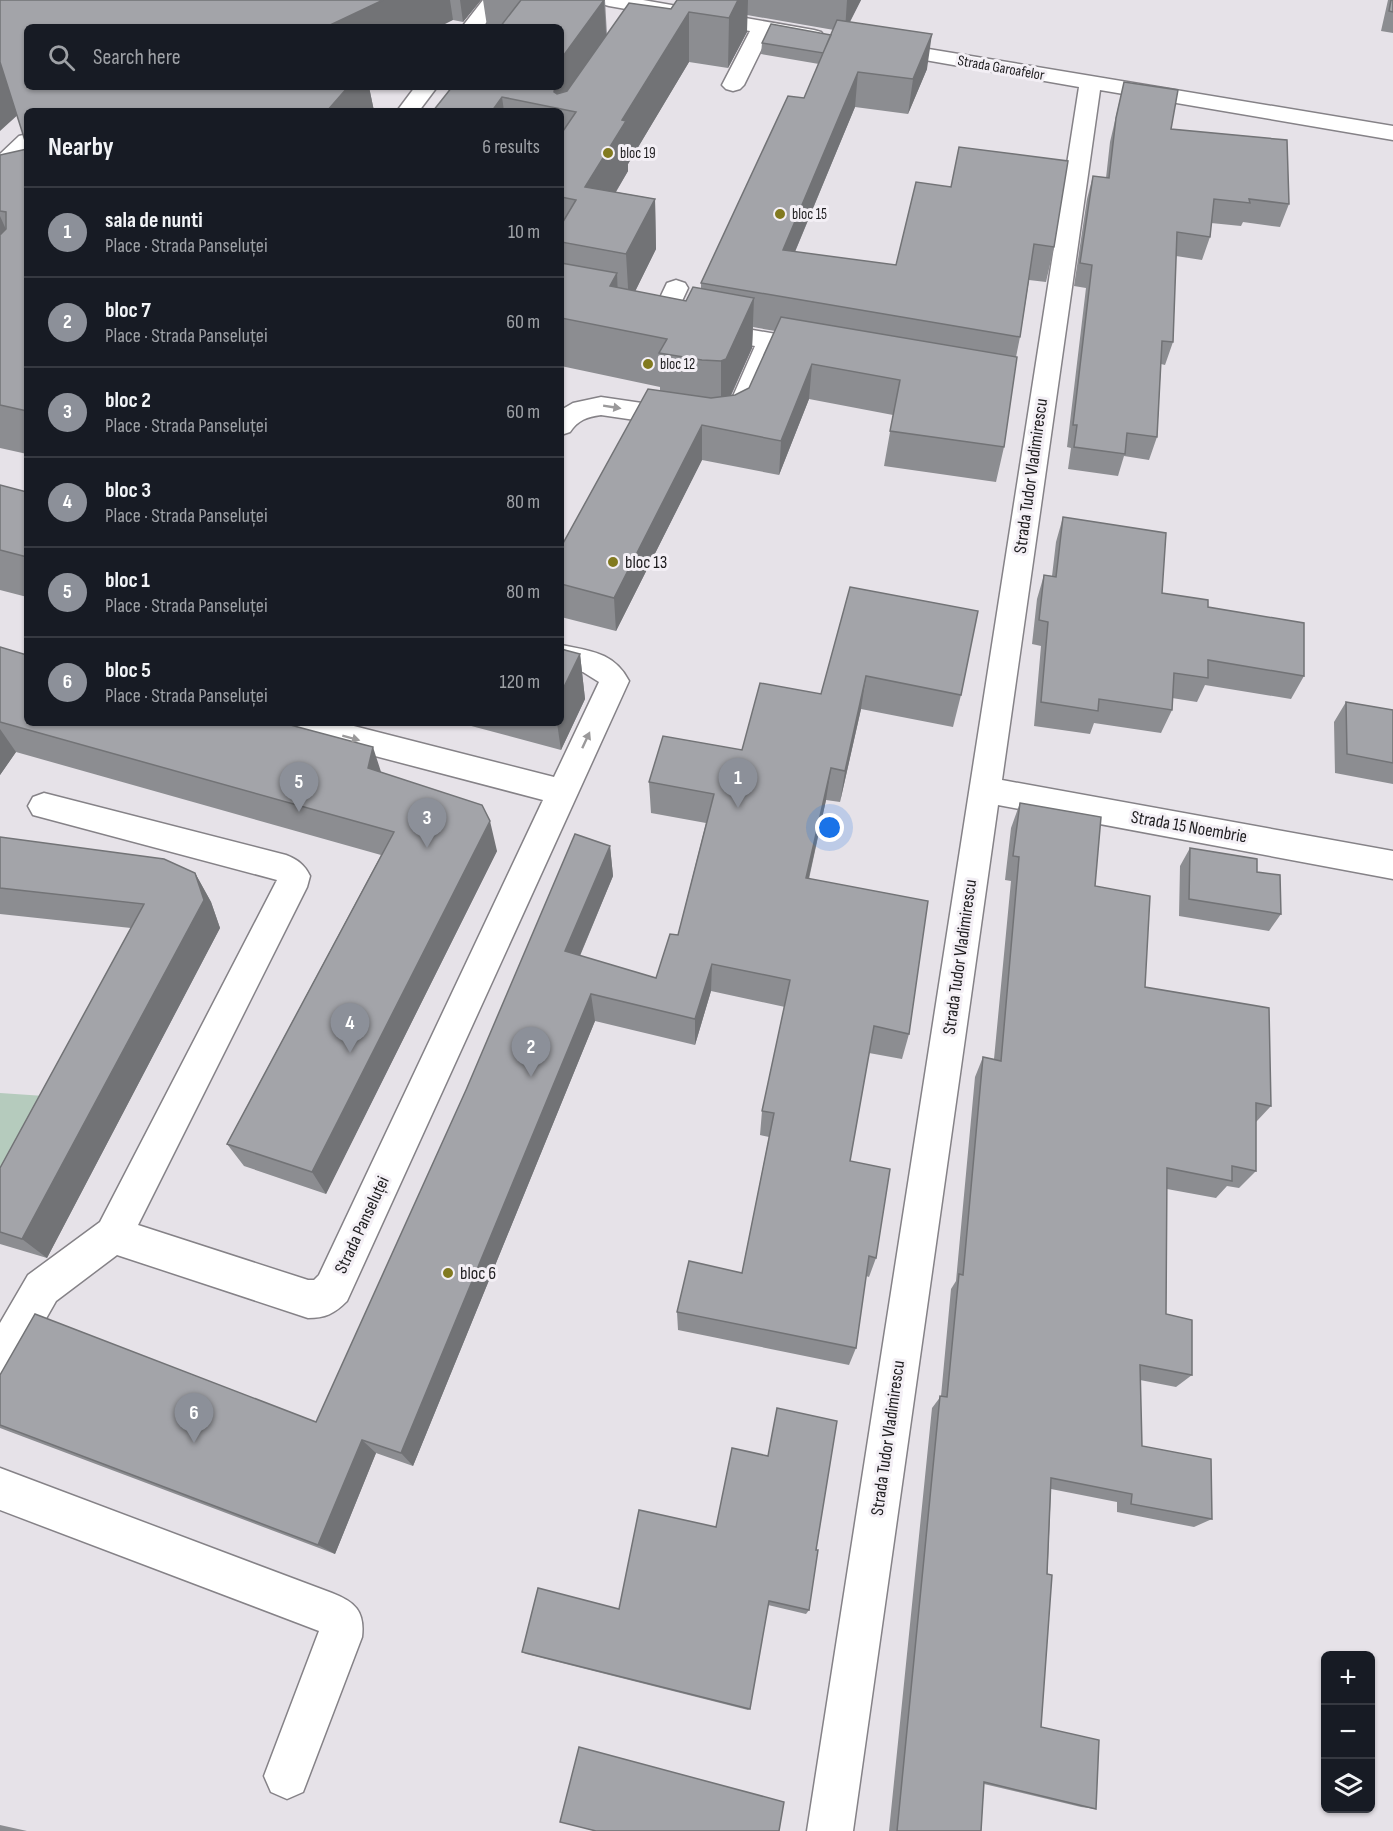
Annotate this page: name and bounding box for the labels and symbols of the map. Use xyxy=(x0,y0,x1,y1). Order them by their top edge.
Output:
street label: Strada Garoafelor xyxy=(956,51,1047,85)
place label: bloc 19 xyxy=(620,144,656,163)
marker: bloc 19 xyxy=(601,146,615,160)
place label: bloc 15 xyxy=(792,205,827,224)
marker: bloc 15 xyxy=(773,207,787,221)
place label: bloc 12 xyxy=(660,355,695,374)
marker: bloc 12 xyxy=(641,357,655,371)
street label: Strada Tudor Vladimirescu xyxy=(1010,397,1052,555)
one-way arrow xyxy=(603,403,622,412)
place label: bloc 13 xyxy=(625,552,667,573)
marker: bloc 13 xyxy=(606,555,620,569)
one-way arrow xyxy=(582,731,591,748)
one-way arrow xyxy=(342,733,361,743)
pin: 1 xyxy=(718,758,758,808)
pin: 5 xyxy=(280,762,318,812)
pin: 3 xyxy=(408,798,446,848)
street label: Strada 15 Noembrie xyxy=(1129,806,1249,848)
your location xyxy=(815,813,844,842)
street label: Strada Tudor Vladimirescu xyxy=(939,878,981,1036)
pin: 4 xyxy=(330,1004,370,1053)
pin: 2 xyxy=(512,1028,550,1077)
street label: Strada Panseluței xyxy=(330,1173,394,1277)
place label: bloc 6 xyxy=(460,1263,496,1284)
marker: bloc 6 xyxy=(441,1266,455,1280)
street label: Strada Tudor Vladimirescu xyxy=(867,1359,909,1517)
pin: 6 xyxy=(174,1394,214,1443)

